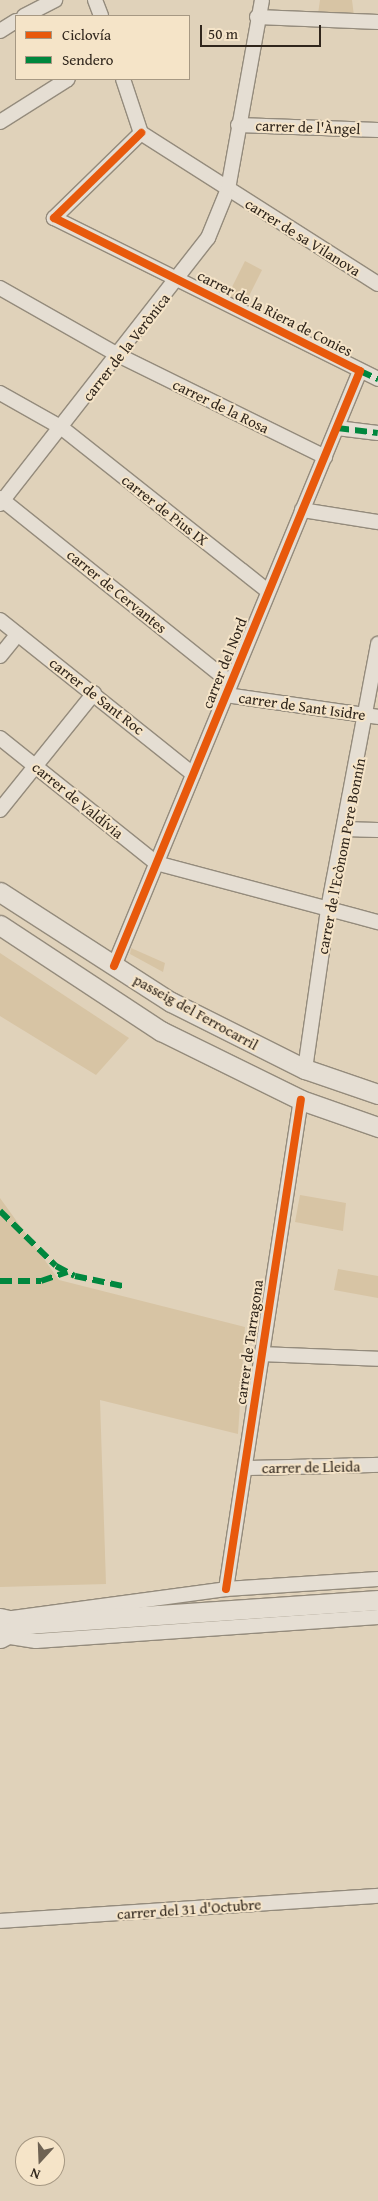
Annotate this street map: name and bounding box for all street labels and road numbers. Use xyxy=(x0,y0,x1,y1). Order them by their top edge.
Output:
street label: carrer de l'Àngel xyxy=(255,116,361,138)
street label: carrer de sa Vilanova xyxy=(242,194,364,280)
street label: carrer de la Riera de Conies xyxy=(195,266,355,360)
street label: carrer de la Verònica xyxy=(78,290,174,404)
street label: carrer de la Rosa xyxy=(170,375,272,437)
street label: carrer de Pius IX xyxy=(118,471,212,549)
street label: carrer de Cervantes xyxy=(64,545,170,637)
street label: carrer del Nord xyxy=(198,615,250,711)
street label: carrer de Sant Roc xyxy=(46,653,148,739)
street label: carrer de Sant Isidre xyxy=(237,688,367,724)
street label: carrer de l'Ecònom Pere Bonnín xyxy=(313,756,369,956)
street label: carrer de Valdívia xyxy=(29,758,127,842)
street label: passeig del Ferrocarril xyxy=(131,970,261,1054)
street label: carrer de Tarragona xyxy=(231,1279,267,1405)
street label: carrer de Lleida xyxy=(262,1457,360,1477)
street label: carrer del 31 d'Octubre xyxy=(116,1895,262,1923)

